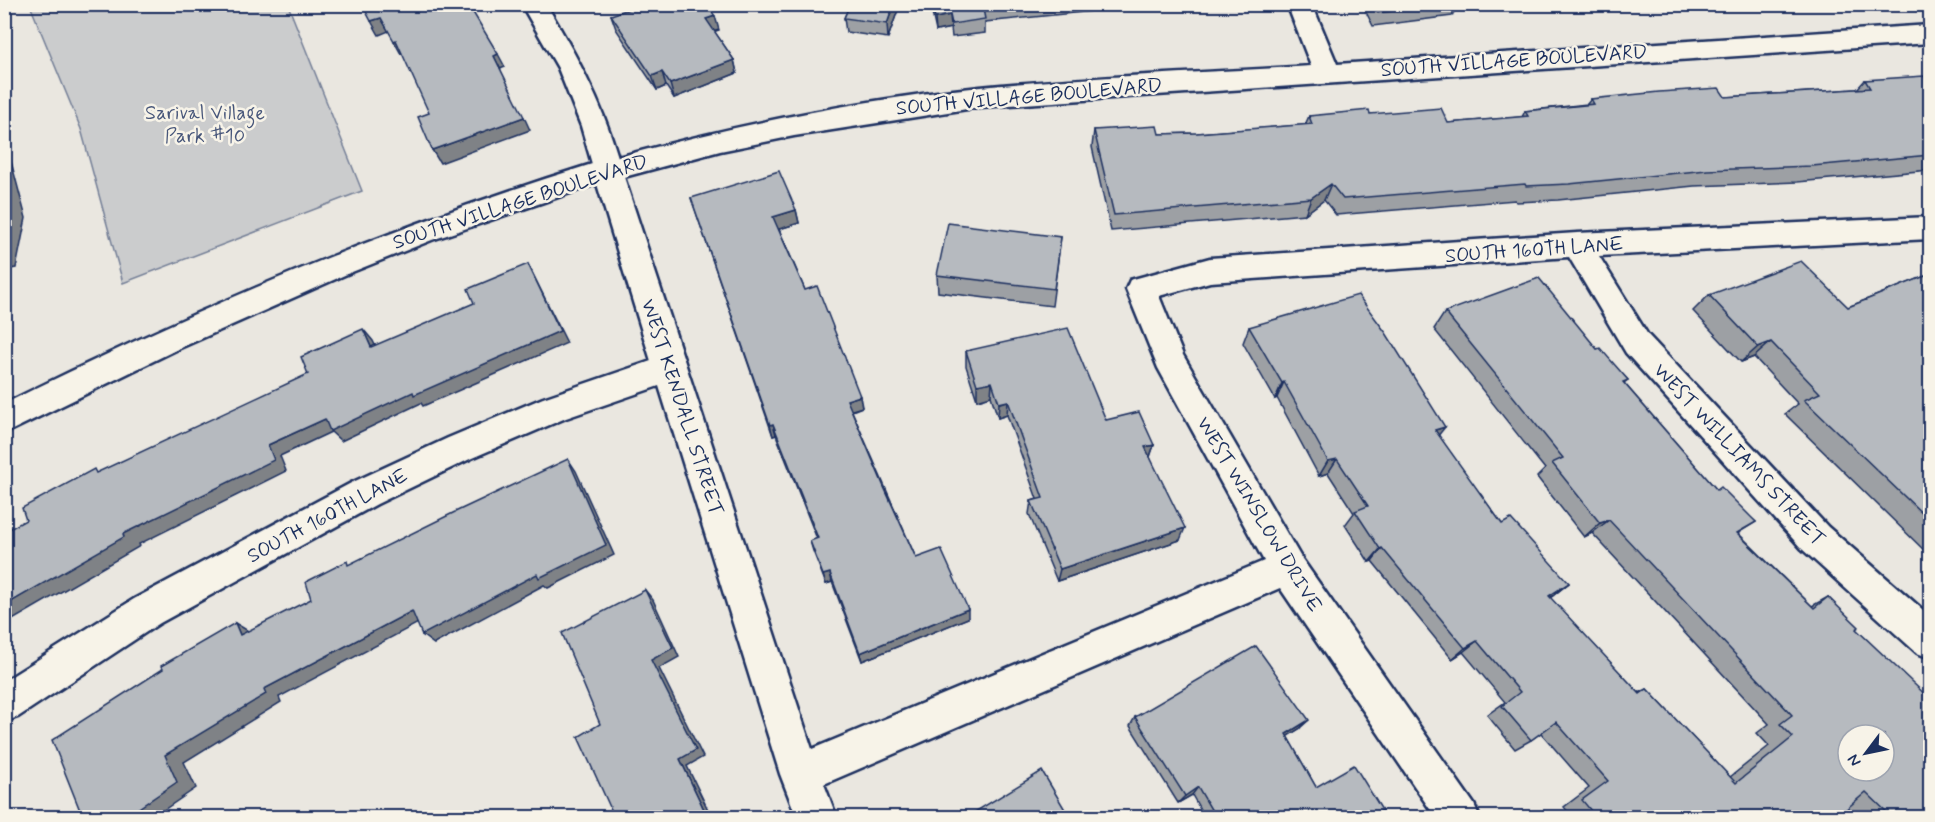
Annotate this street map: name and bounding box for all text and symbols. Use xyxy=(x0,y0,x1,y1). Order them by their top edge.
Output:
street label: SOUTH VILLAGE BOULEVARD xyxy=(1380,39,1648,84)
street label: SOUTH VILLAGE BOULEVARD xyxy=(895,72,1163,123)
park label: Sarival Village Park #10 xyxy=(145,100,265,150)
street label: SOUTH VILLAGE BOULEVARD xyxy=(389,148,652,257)
street label: SOUTH 160TH LANE xyxy=(1444,231,1624,270)
street label: WEST KENDALL STREET xyxy=(634,296,729,519)
street label: WEST WILLIAMS STREET xyxy=(1647,358,1831,552)
street label: WEST WINSLOW DRIVE xyxy=(1190,412,1328,618)
street label: SOUTH 160TH LANE xyxy=(243,462,413,570)
north arrow xyxy=(1836,723,1896,783)
text: N xyxy=(1843,750,1866,770)

